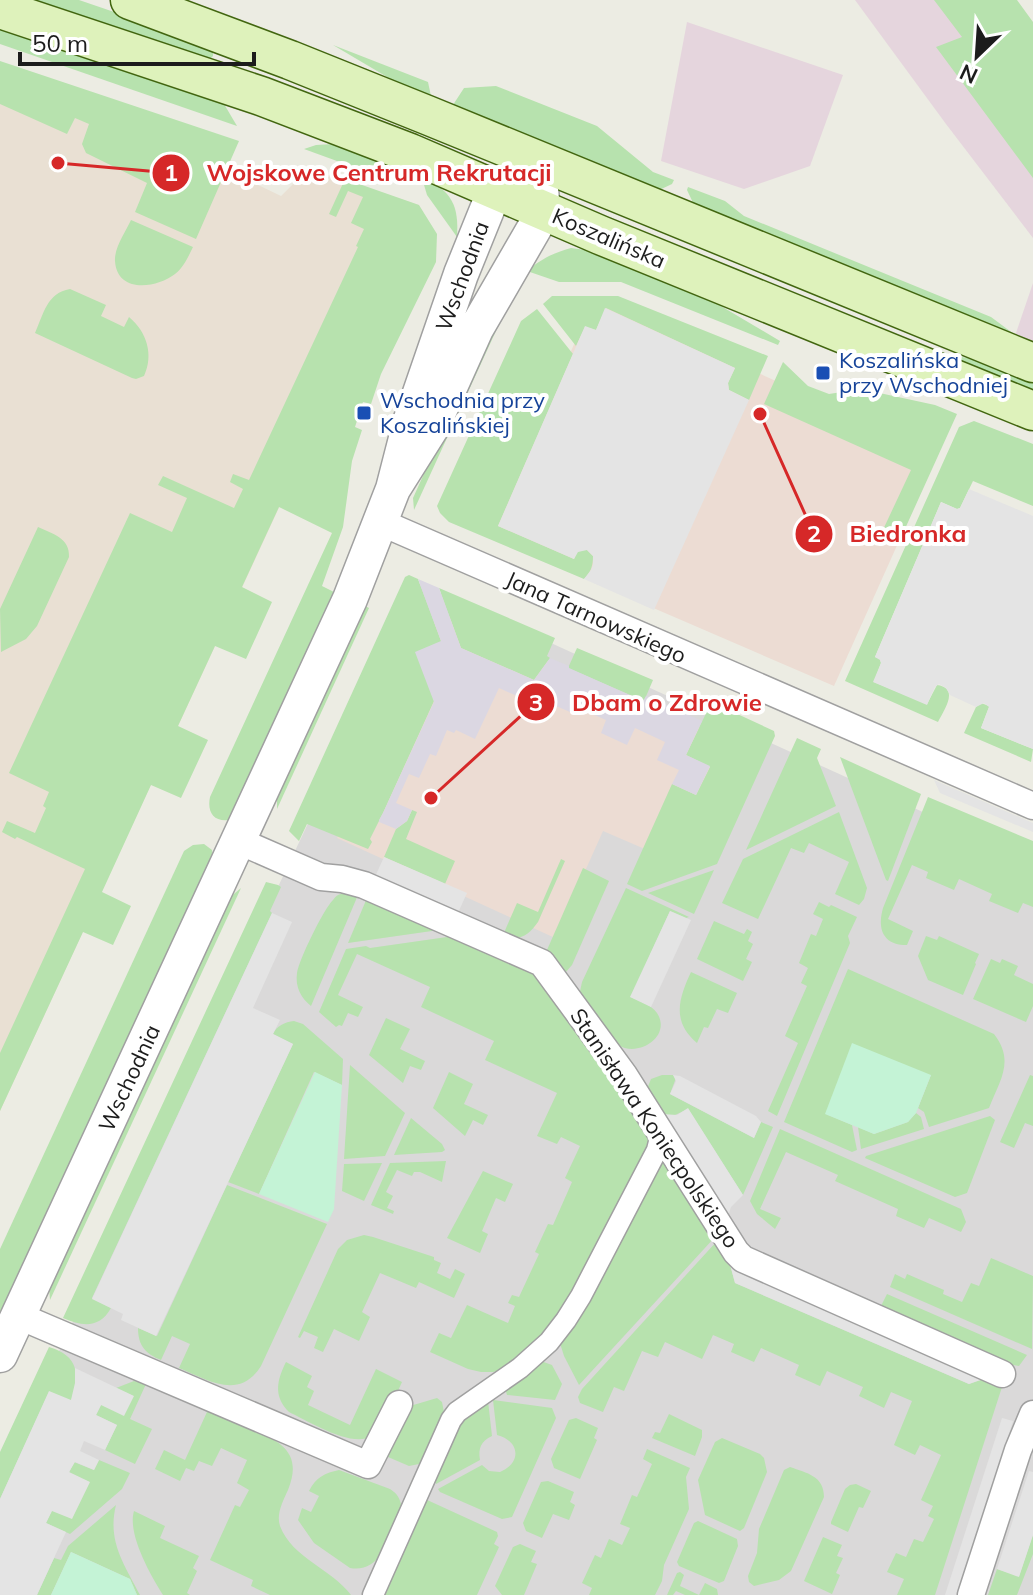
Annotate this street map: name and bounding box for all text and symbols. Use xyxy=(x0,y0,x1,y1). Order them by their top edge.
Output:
scale bar xyxy=(20,16,254,66)
north arrow xyxy=(937,16,1017,96)
text: 50 m xyxy=(32,28,88,58)
text: N xyxy=(955,58,982,90)
callout: Wojskowe Centrum Rekrutacji xyxy=(151,149,568,197)
text: 1 xyxy=(164,157,178,187)
text: Wojskowe Centrum Rekrutacji xyxy=(206,157,552,187)
street label: Koszalińska xyxy=(548,202,670,274)
street label: Wschodnia xyxy=(429,217,495,335)
place label: Koszalińska przy Wschodniej xyxy=(839,346,1008,399)
marker: Koszalińska przy Wschodniej xyxy=(814,364,832,382)
place label: Wschodnia przy Koszalińskiej xyxy=(380,386,545,439)
marker: Wschodnia przy Koszalińskiej xyxy=(355,404,373,422)
callout: Biedronka xyxy=(794,510,983,558)
text: 2 xyxy=(807,518,821,548)
text: Biedronka xyxy=(850,518,966,548)
street label: Jana Tarnowskiego xyxy=(501,565,691,669)
callout: Dbam o Zdrowie xyxy=(516,678,778,726)
text: 3 xyxy=(529,687,543,717)
text: Dbam o Zdrowie xyxy=(572,687,762,717)
street label: Stanisława Koniecpolskiego xyxy=(564,1003,746,1253)
street label: Wschodnia xyxy=(92,1020,166,1136)

